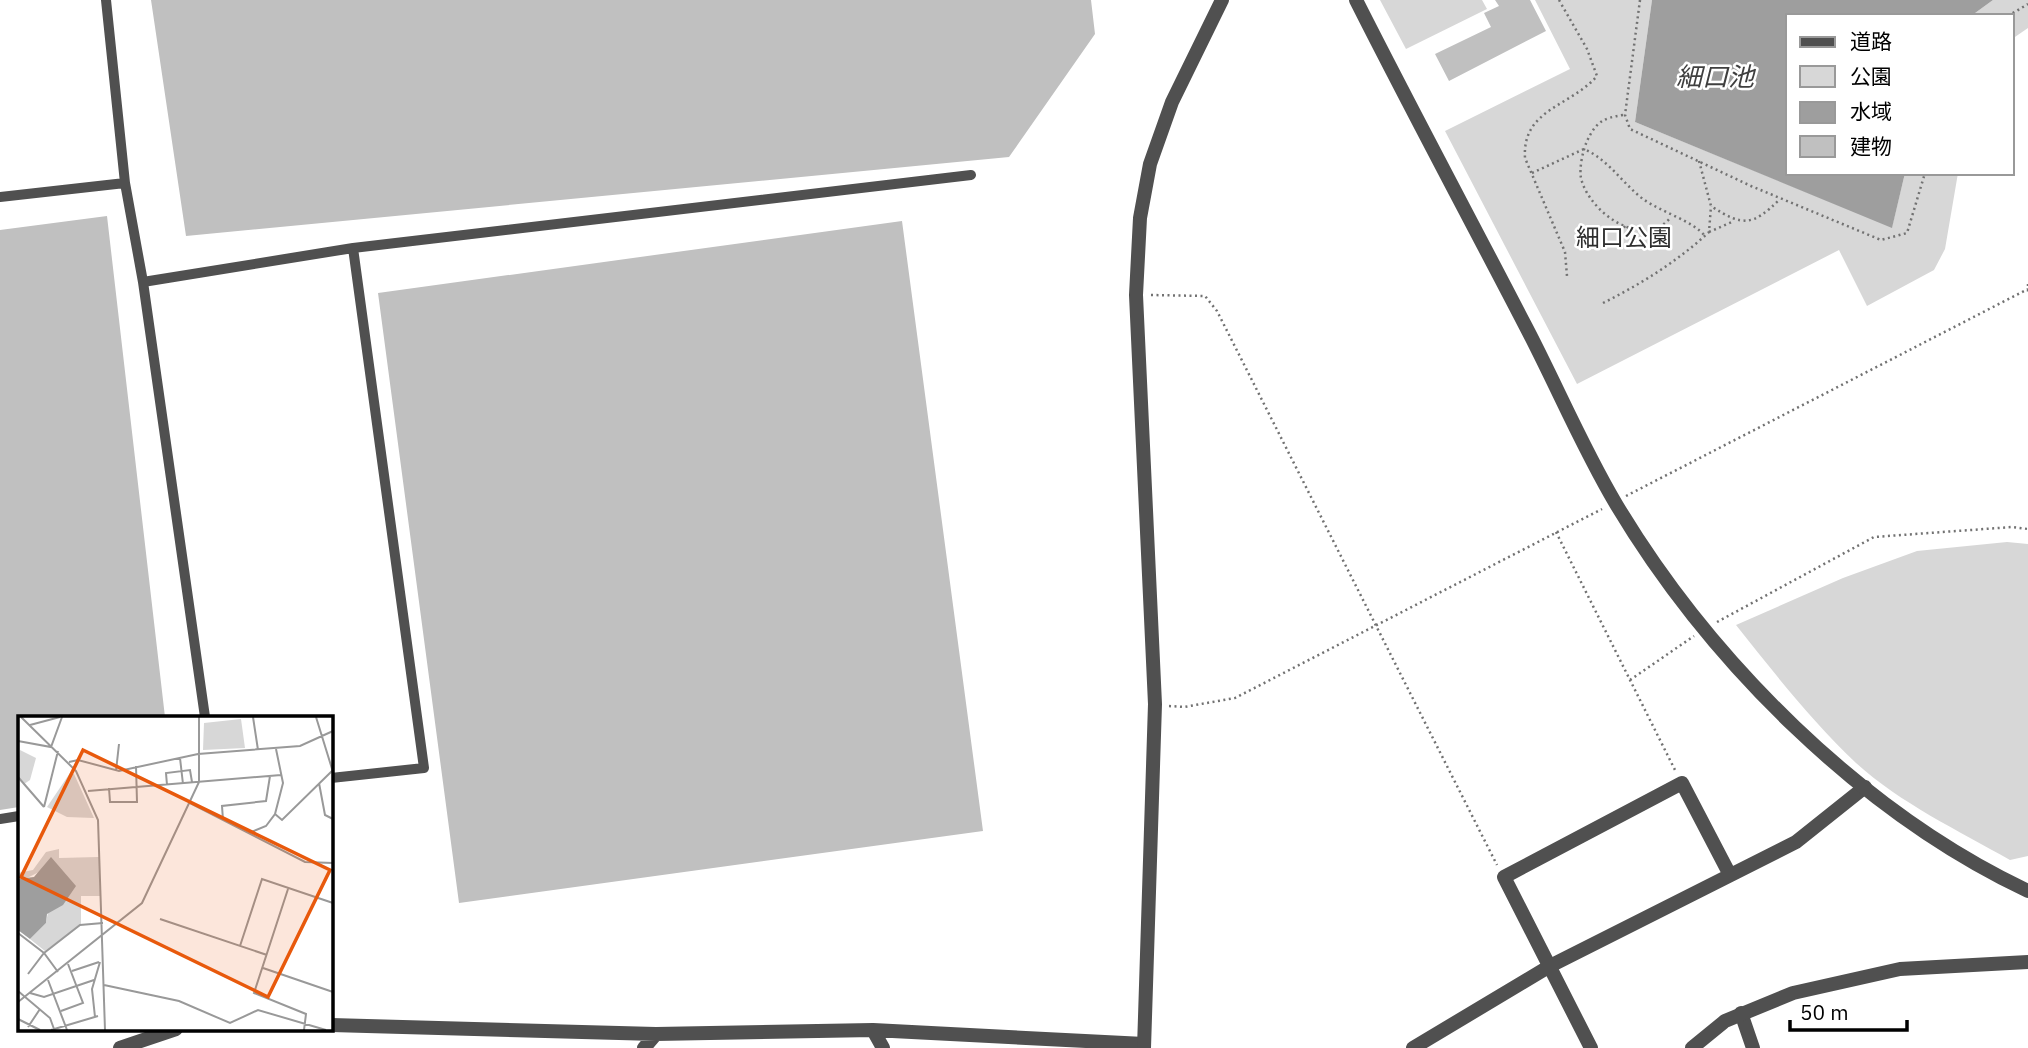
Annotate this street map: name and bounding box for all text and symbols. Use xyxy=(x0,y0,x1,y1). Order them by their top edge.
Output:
legend xyxy=(1786,14,2014,175)
text: 道路 xyxy=(1850,27,1892,55)
water label: 細口池 xyxy=(1676,59,1757,93)
text: 公園 xyxy=(1850,62,1892,90)
text: 水域 xyxy=(1850,97,1892,125)
text: 建物 xyxy=(1850,132,1892,160)
park label: 細口公園 xyxy=(1576,221,1672,253)
inset map xyxy=(18,716,332,1030)
scale bar xyxy=(1790,988,1907,1032)
text: 50 m xyxy=(1800,998,1849,1026)

